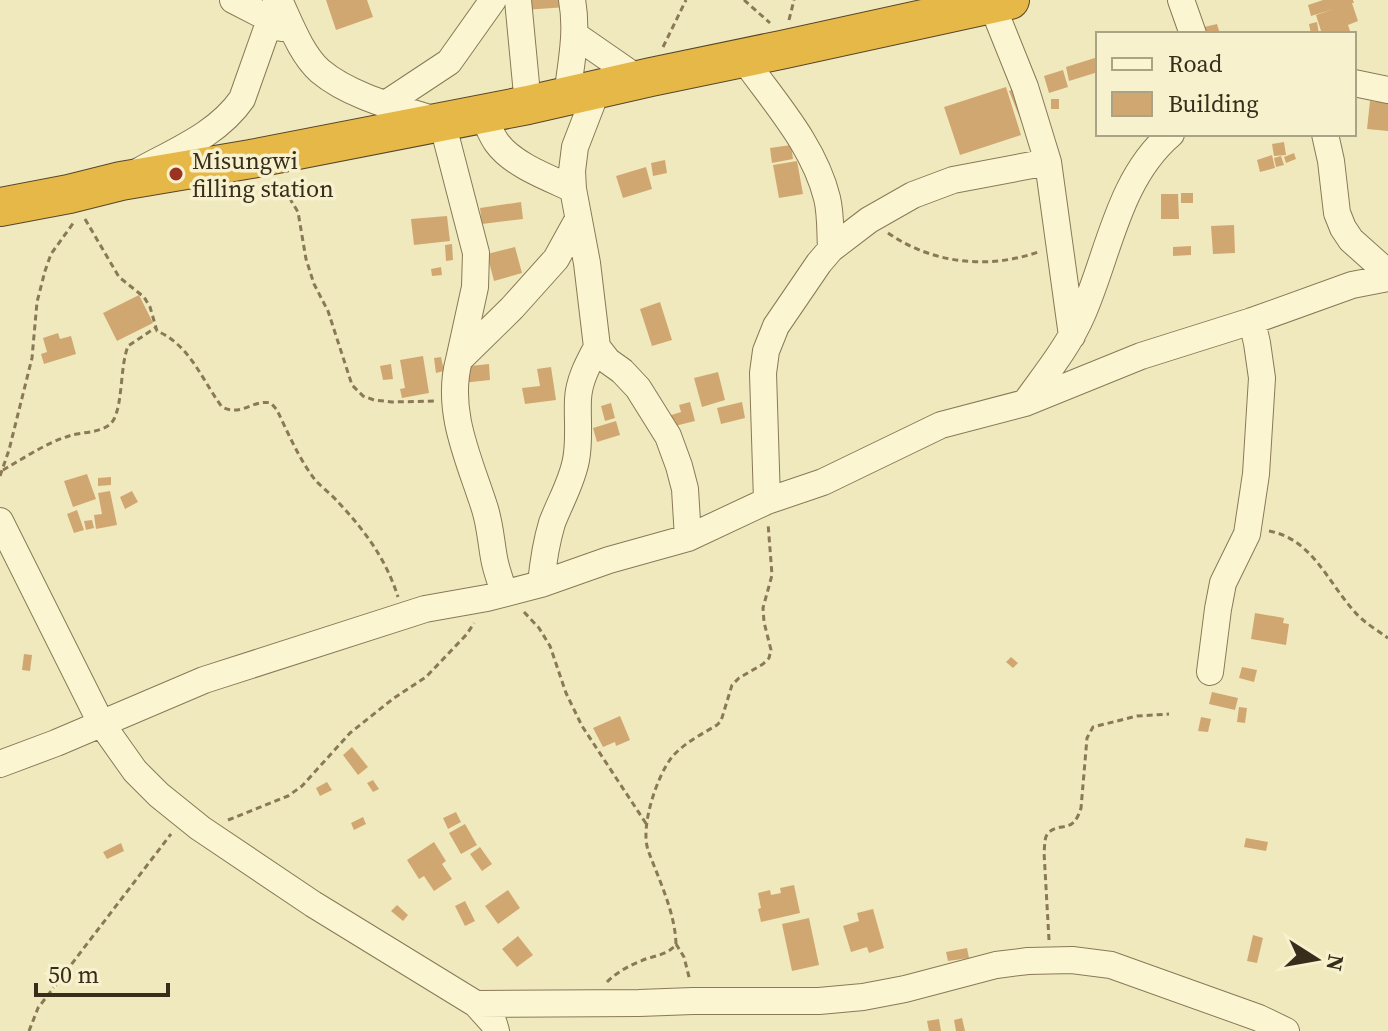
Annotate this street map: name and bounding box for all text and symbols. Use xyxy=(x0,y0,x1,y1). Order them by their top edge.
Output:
legend xyxy=(1096,32,1356,136)
text: Road xyxy=(1168,47,1223,80)
text: Building xyxy=(1168,87,1259,120)
place label: Misungwi filling station xyxy=(192,144,334,205)
marker: Misungwi filling station xyxy=(167,165,185,183)
north arrow xyxy=(1276,919,1356,999)
scale bar xyxy=(36,947,168,997)
text: N xyxy=(1319,952,1352,974)
text: 50 m xyxy=(48,958,99,991)

